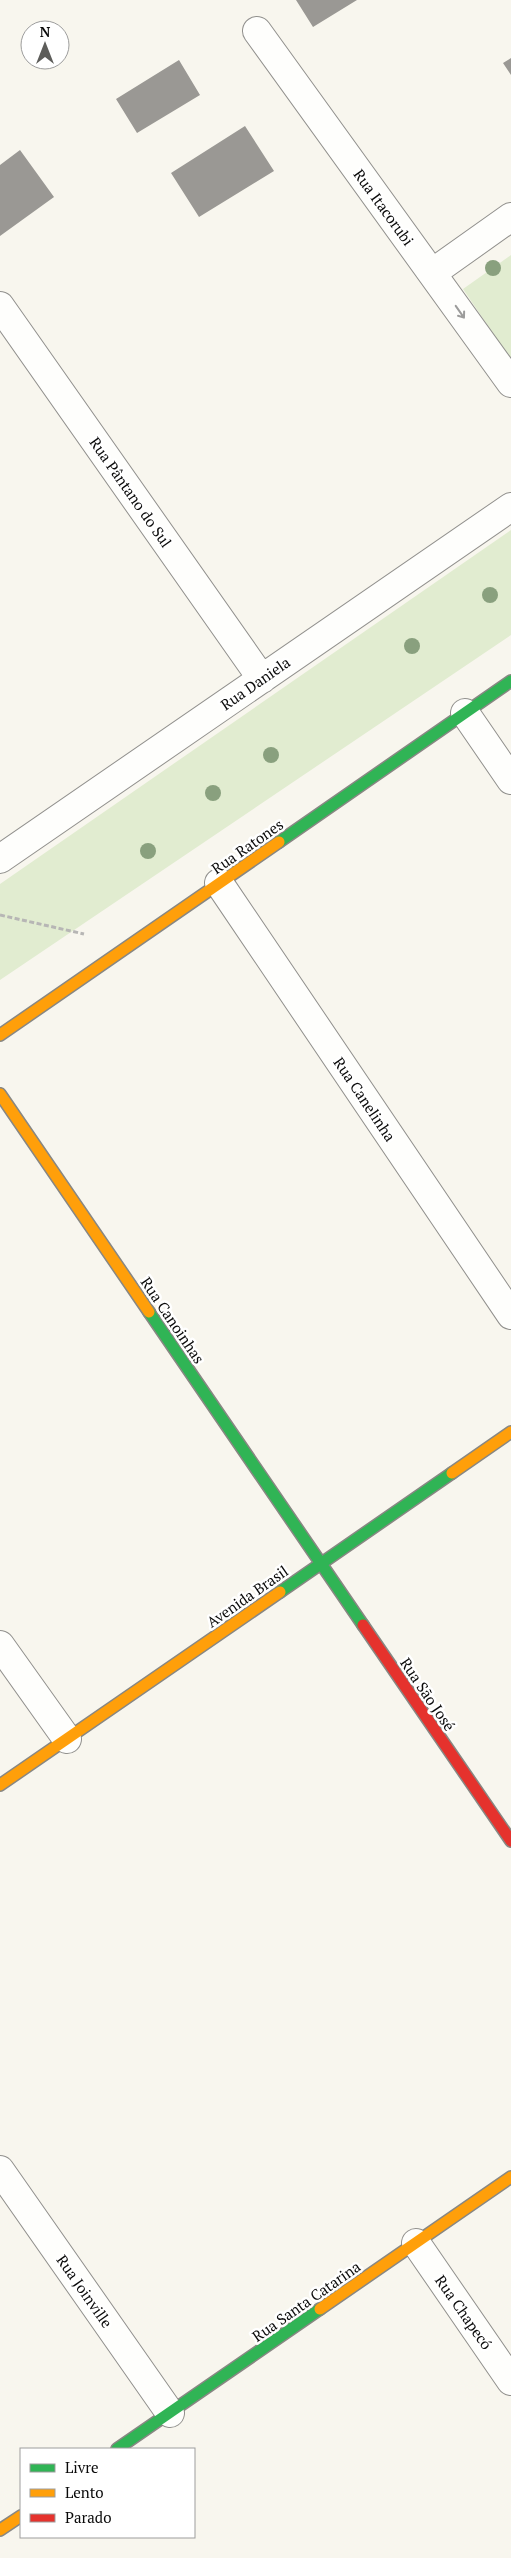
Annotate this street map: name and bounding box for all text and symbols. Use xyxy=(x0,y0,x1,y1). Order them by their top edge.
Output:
north arrow xyxy=(20,20,70,70)
text: N xyxy=(40,22,51,41)
street label: Rua Itacorubi xyxy=(349,165,419,249)
one-way arrow xyxy=(455,305,465,319)
street label: Rua Pântano do Sul xyxy=(85,433,177,551)
street label: Rua Daniela xyxy=(216,651,294,714)
street label: Rua Ratones xyxy=(207,814,287,878)
street label: Rua Canelinha xyxy=(329,1053,401,1145)
street label: Rua Canoinhas xyxy=(137,1273,209,1367)
street label: Avenida Brasil xyxy=(202,1561,292,1631)
street label: Rua São José xyxy=(396,1653,460,1735)
street label: Rua Joinville xyxy=(52,2250,118,2332)
street label: Rua Santa Catarina xyxy=(248,2256,364,2346)
street label: Rua Chapecó xyxy=(431,2271,497,2353)
legend xyxy=(20,2448,195,2538)
text: Livre xyxy=(65,2457,99,2477)
text: Lento xyxy=(65,2482,104,2502)
text: Parado xyxy=(65,2507,111,2527)

